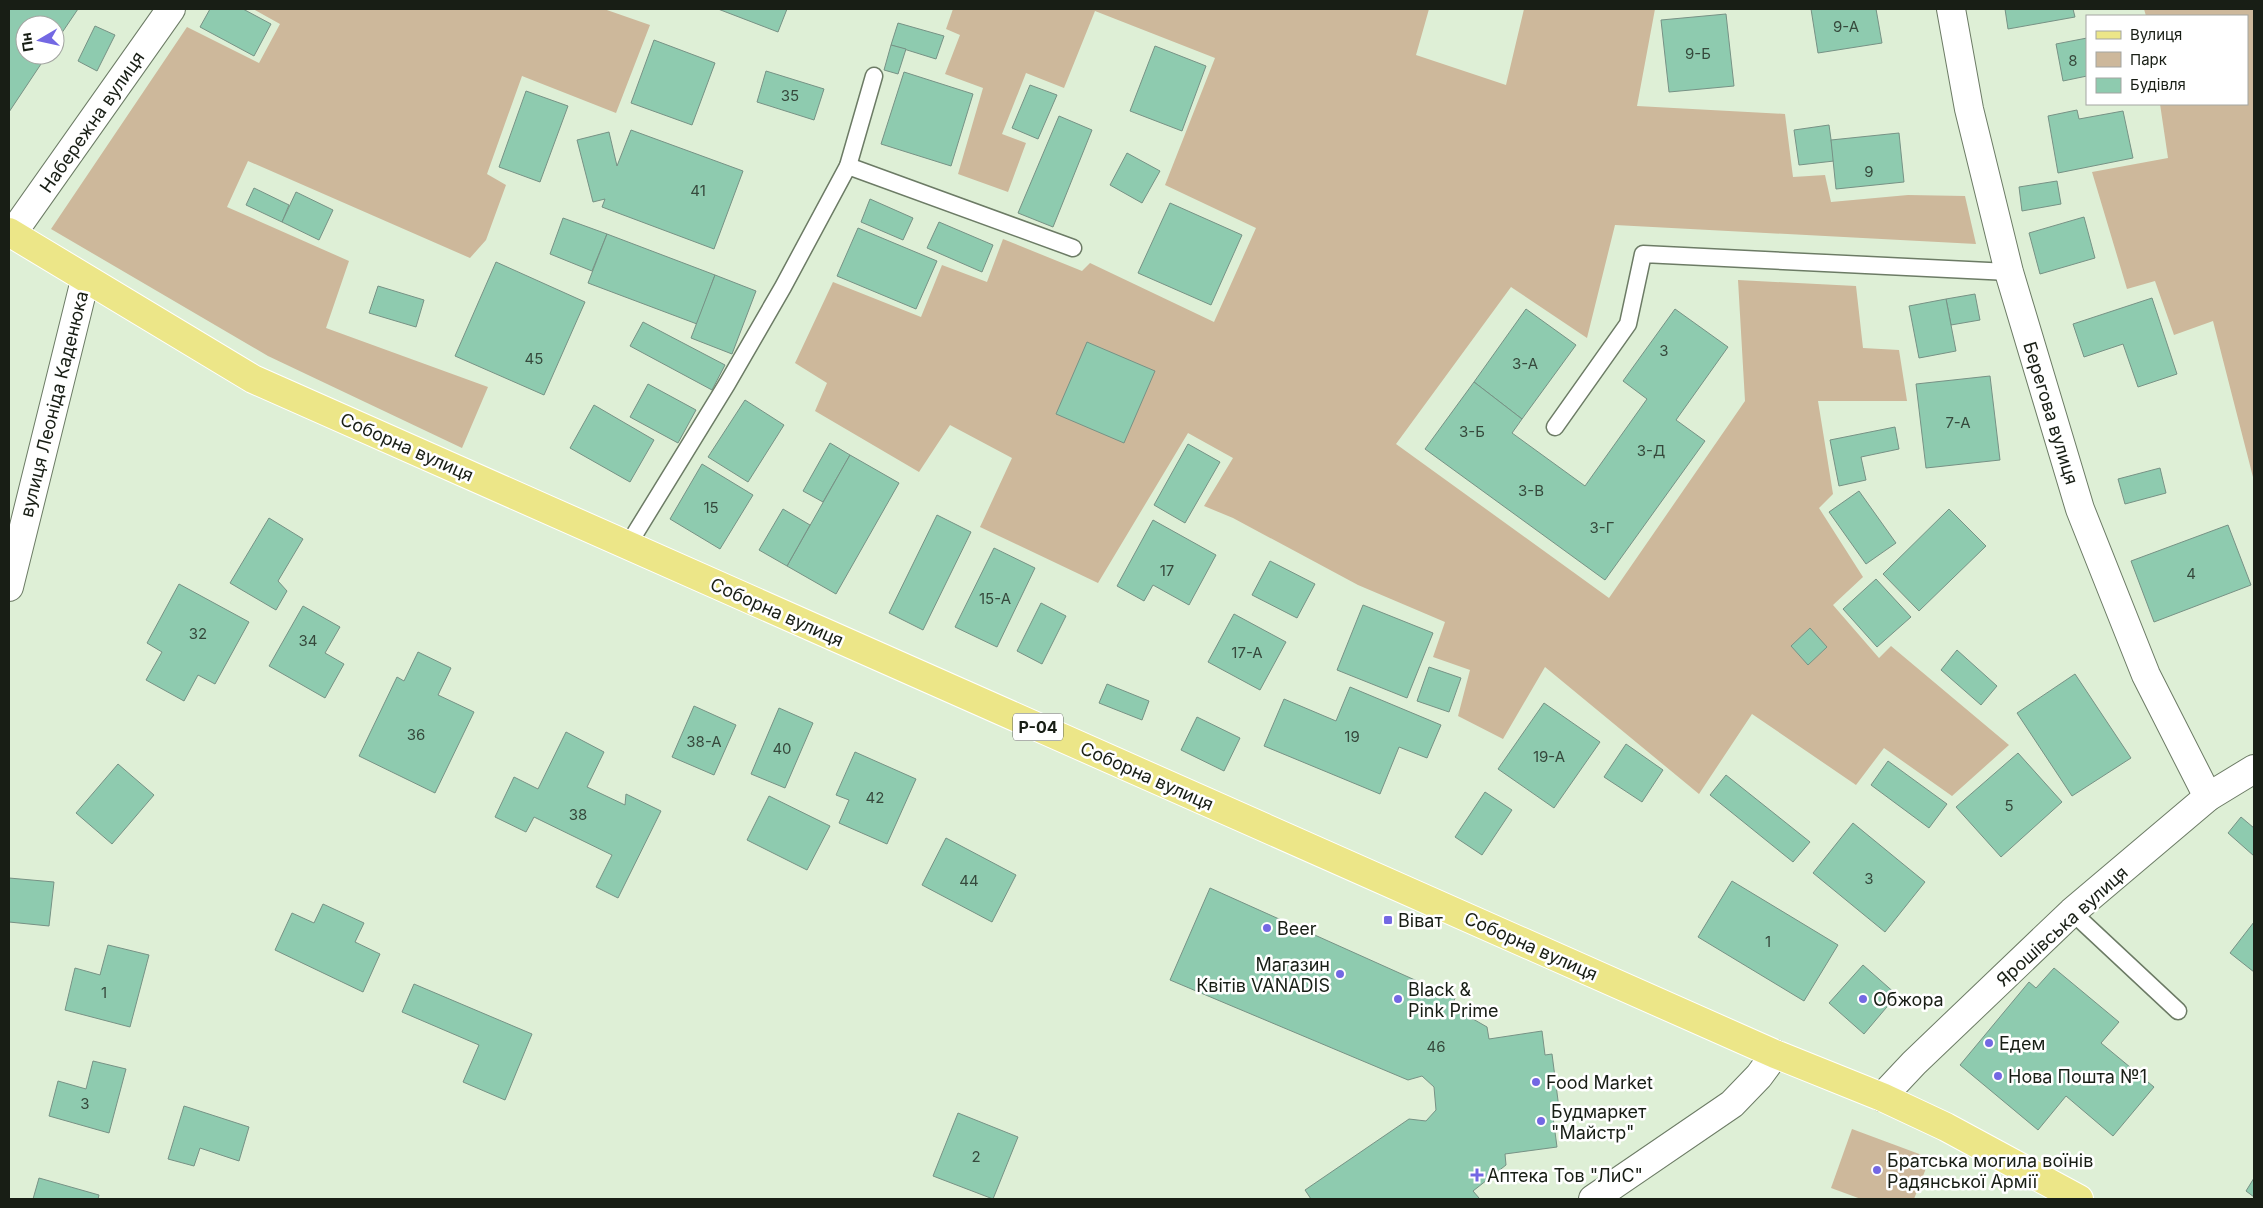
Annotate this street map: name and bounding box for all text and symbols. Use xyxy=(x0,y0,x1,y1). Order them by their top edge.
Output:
north arrow xyxy=(15,15,65,65)
legend xyxy=(2086,15,2248,105)
house number: 9-А xyxy=(1833,17,1859,36)
text: Вулиця xyxy=(2130,25,2182,44)
text: Пн xyxy=(17,31,37,53)
house number: 9-Б xyxy=(1685,44,1711,63)
street label: Набережна вулиця xyxy=(35,47,149,197)
text: Парк xyxy=(2130,50,2167,69)
house number: 8 xyxy=(2068,51,2078,70)
text: Будівля xyxy=(2130,75,2186,94)
house number: 35 xyxy=(781,86,799,105)
house number: 9 xyxy=(1864,162,1874,181)
house number: 41 xyxy=(690,181,706,200)
street label: вулиця Леоніда Каденюка xyxy=(16,289,92,519)
street label: Берегова вулиця xyxy=(2019,339,2083,487)
house number: 3 xyxy=(1659,341,1669,360)
house number: 45 xyxy=(525,349,543,368)
house number: 3-А xyxy=(1512,354,1538,373)
street label: Соборна вулиця xyxy=(337,408,477,486)
house number: 7-А xyxy=(1945,413,1971,432)
house number: 3-Б xyxy=(1459,422,1485,441)
house number: 3-Д xyxy=(1637,441,1665,460)
house number: 3-В xyxy=(1518,481,1544,500)
house number: 15 xyxy=(703,498,719,517)
house number: 3-Г xyxy=(1590,518,1614,537)
house number: 17 xyxy=(1160,561,1174,580)
house number: 4 xyxy=(2186,564,2196,583)
street label: Соборна вулиця xyxy=(707,573,847,651)
house number: 15-А xyxy=(979,589,1011,608)
house number: 32 xyxy=(189,624,207,643)
house number: 34 xyxy=(299,631,317,650)
house number: 17-А xyxy=(1231,643,1263,662)
road number: Р-04 xyxy=(1013,714,1063,740)
house number: 36 xyxy=(407,725,425,744)
house number: 19 xyxy=(1344,727,1360,746)
house number: 38-А xyxy=(686,732,722,751)
street label: Соборна вулиця xyxy=(1077,737,1217,815)
house number: 40 xyxy=(772,739,792,758)
house number: 19-А xyxy=(1533,747,1565,766)
house number: 42 xyxy=(866,788,884,807)
house number: 5 xyxy=(2004,796,2014,815)
house number: 38 xyxy=(569,805,587,824)
street label: Ярошівська вулиця xyxy=(1992,862,2132,990)
house number: 3 xyxy=(1864,869,1874,888)
house number: 44 xyxy=(959,871,979,890)
street label: Соборна вулиця xyxy=(1461,907,1601,985)
place label: Віват xyxy=(1398,910,1443,931)
marker: Віват xyxy=(1382,914,1394,926)
place label: Beer xyxy=(1277,918,1317,939)
marker: Beer xyxy=(1261,922,1273,934)
house number: 1 xyxy=(1765,932,1771,951)
place label: Магазин Квітів VANADIS xyxy=(1196,954,1330,996)
marker: Магазин Квітів VANADIS xyxy=(1334,968,1346,980)
place label: Black & Pink Prime xyxy=(1408,979,1499,1021)
house number: 1 xyxy=(101,983,107,1002)
place label: Обжора xyxy=(1873,989,1944,1010)
marker: Black & Pink Prime xyxy=(1392,993,1404,1005)
marker: Обжора xyxy=(1857,993,1869,1005)
place label: Едем xyxy=(1999,1033,2045,1054)
house number: 46 xyxy=(1427,1037,1446,1056)
marker: Едем xyxy=(1983,1037,1995,1049)
place label: Нова Пошта №1 xyxy=(2008,1066,2147,1087)
marker: Нова Пошта №1 xyxy=(1992,1070,2004,1082)
place label: Food Market xyxy=(1546,1072,1653,1093)
marker: Food Market xyxy=(1530,1076,1542,1088)
house number: 3 xyxy=(80,1094,90,1113)
place label: Будмаркет "Майстр" xyxy=(1551,1101,1647,1143)
marker: Будмаркет "Майстр" xyxy=(1535,1115,1547,1127)
house number: 2 xyxy=(971,1147,981,1166)
place label: Братська могила воїнів Радянської Армії xyxy=(1887,1150,2093,1192)
marker: Братська могила воїнів Радянської Армії xyxy=(1871,1164,1883,1176)
place label: Аптека Тов "ЛиС" xyxy=(1487,1165,1643,1186)
marker: Аптека Тов "ЛиС" xyxy=(1471,1169,1483,1181)

